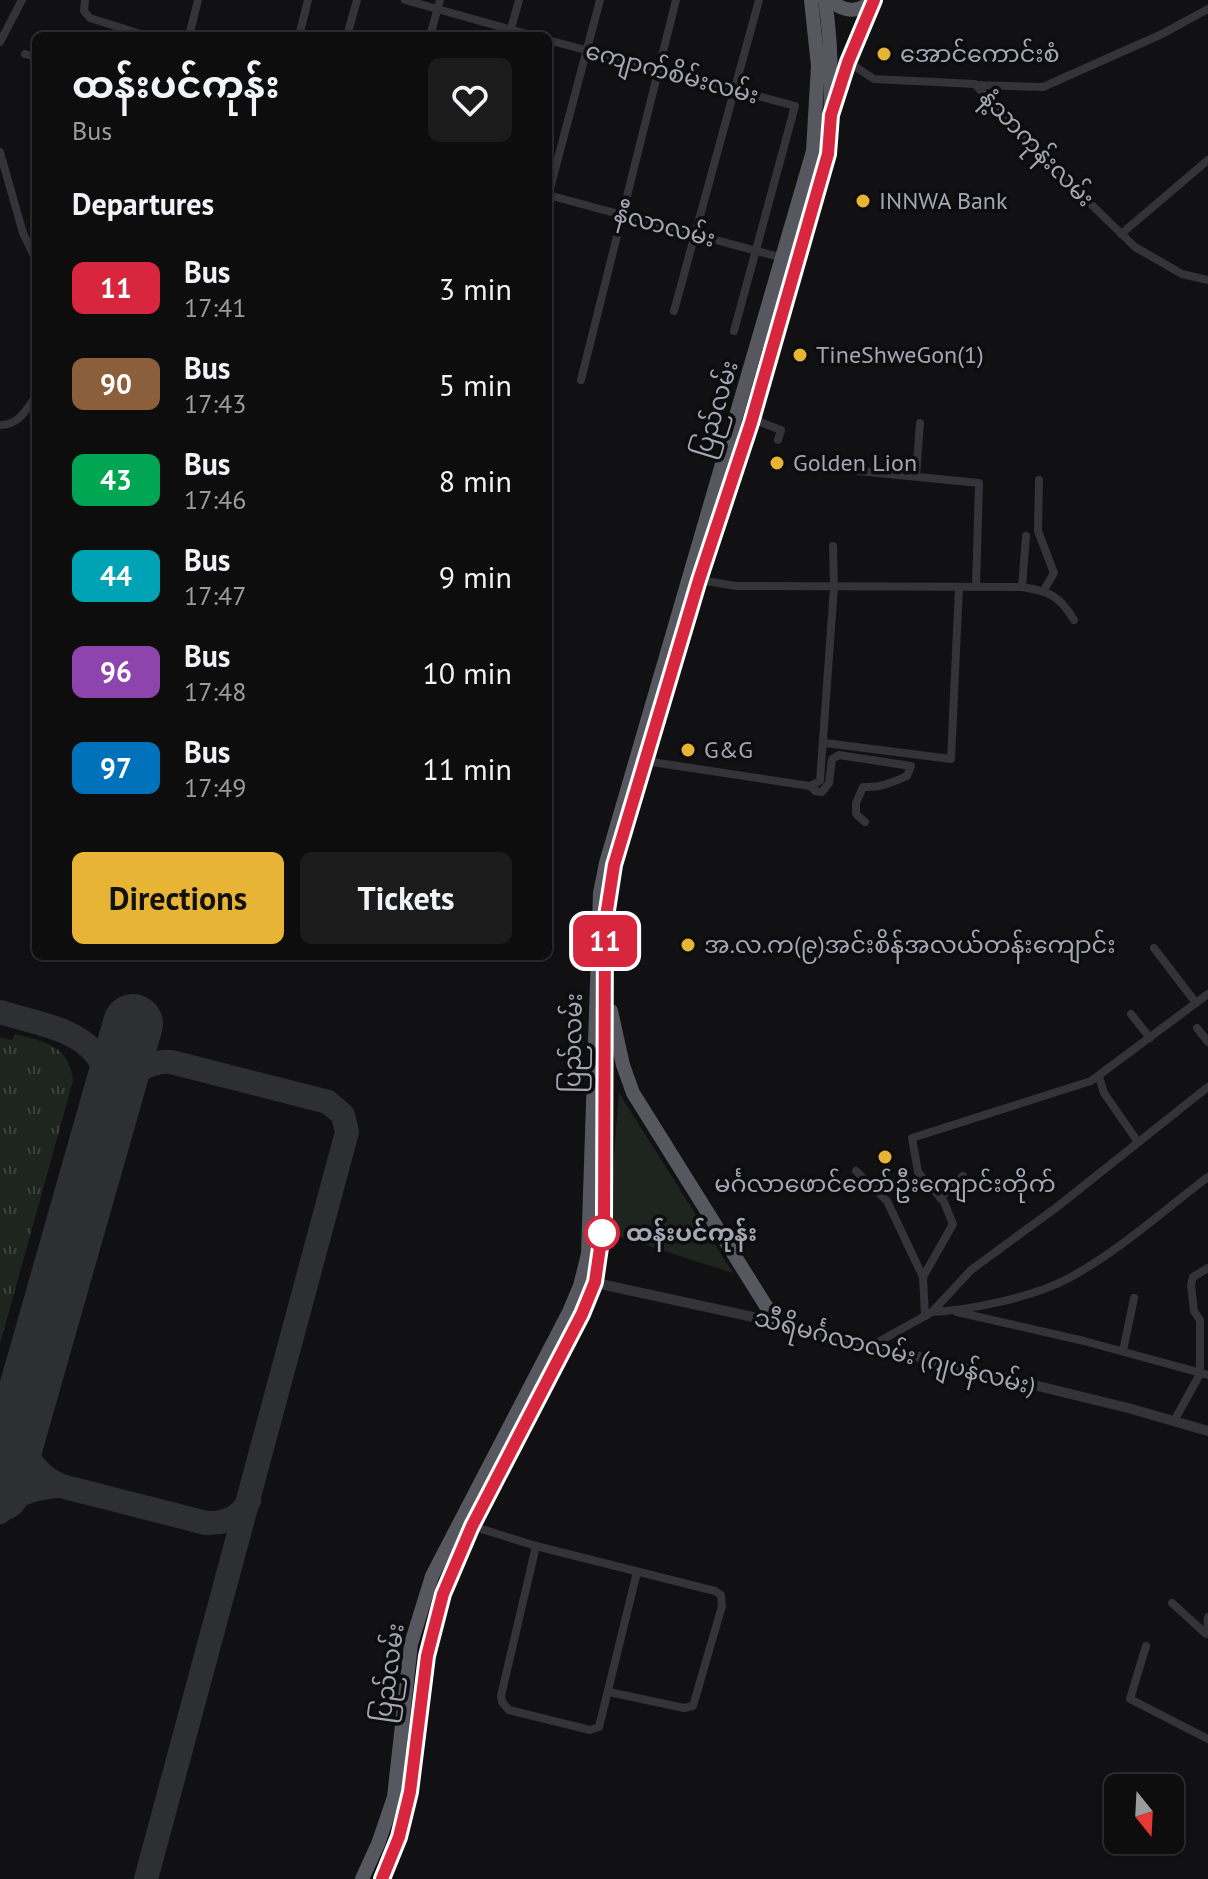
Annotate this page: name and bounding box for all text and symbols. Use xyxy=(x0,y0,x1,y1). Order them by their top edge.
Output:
street label: ကျောက်စိမ်းလမ်း xyxy=(581,34,762,114)
place label: အောင်ကောင်းစံ xyxy=(900,38,1060,69)
marker: အောင်ကောင်းစံ xyxy=(875,45,893,63)
button: heart xyxy=(428,58,512,142)
text: ထန်းပင်ကုန်း xyxy=(72,59,280,108)
street label: နံ့သာကုန်းလမ်း xyxy=(970,82,1101,216)
text: Bus xyxy=(72,114,112,147)
text: Departures xyxy=(72,184,214,223)
place label: INNWA Bank xyxy=(879,185,1008,216)
marker: INNWA Bank xyxy=(854,192,872,210)
street label: နီလာလမ်း xyxy=(610,197,719,258)
text: Bus xyxy=(184,252,231,291)
text: 11 xyxy=(100,269,132,306)
text: 3 min xyxy=(439,269,512,308)
text: 17:41 xyxy=(184,291,246,324)
place label: TineShweGon(1) xyxy=(816,339,984,370)
marker: TineShweGon(1) xyxy=(791,346,809,364)
text: Bus xyxy=(184,348,231,387)
street label: ပြည်လမ်း xyxy=(686,357,749,462)
text: 90 xyxy=(100,365,132,402)
text: 5 min xyxy=(439,365,512,404)
text: 17:43 xyxy=(184,387,246,420)
text: Bus xyxy=(184,444,231,483)
place label: Golden Lion xyxy=(793,447,917,478)
marker: Golden Lion xyxy=(768,454,786,472)
text: 43 xyxy=(100,461,132,498)
text: 8 min xyxy=(439,461,512,500)
text: 17:46 xyxy=(184,483,246,516)
text: Bus xyxy=(184,540,231,579)
text: 44 xyxy=(100,557,132,594)
text: 9 min xyxy=(439,557,512,596)
text: 17:47 xyxy=(184,579,246,612)
text: Bus xyxy=(184,636,231,675)
text: 96 xyxy=(100,653,132,690)
text: 10 min xyxy=(422,653,512,692)
text: 17:48 xyxy=(184,675,246,708)
text: Bus xyxy=(184,732,231,771)
place label: G&G xyxy=(704,734,753,765)
marker: G&G xyxy=(679,741,697,759)
text: 97 xyxy=(100,749,132,786)
text: 11 min xyxy=(422,749,512,788)
text: 17:49 xyxy=(184,771,246,804)
button: Directions xyxy=(72,852,284,944)
button: Tickets xyxy=(300,852,512,944)
line badge: 11 xyxy=(569,915,641,967)
text: 11 xyxy=(589,922,621,959)
place label: အ.လ.က(၉)အင်းစိန်အလယ်တန်းကျောင်း xyxy=(704,929,1115,964)
marker: အ.လ.က(၉)အင်းစိန်အလယ်တန်းကျောင်း xyxy=(679,936,697,954)
street label: ပြည်လမ်း xyxy=(556,993,593,1093)
marker: မင်္ဂလာဖောင်တော်ဦးကျောင်းတိုက် xyxy=(876,1148,894,1166)
place label: မင်္ဂလာဖောင်တော်ဦးကျောင်းတိုက် xyxy=(714,1168,1056,1203)
marker: ထန်းပင်ကုန်း xyxy=(585,1216,619,1250)
place label: ထန်းပင်ကုန်း xyxy=(626,1217,757,1252)
street label: သီရိမင်္ဂလာလမ်း (ဂျပန်လမ်း) xyxy=(750,1302,1039,1405)
street label: ပြည်လမ်း xyxy=(366,1621,415,1725)
north arrow xyxy=(1104,1774,1184,1854)
map controls xyxy=(1104,1774,1184,1854)

